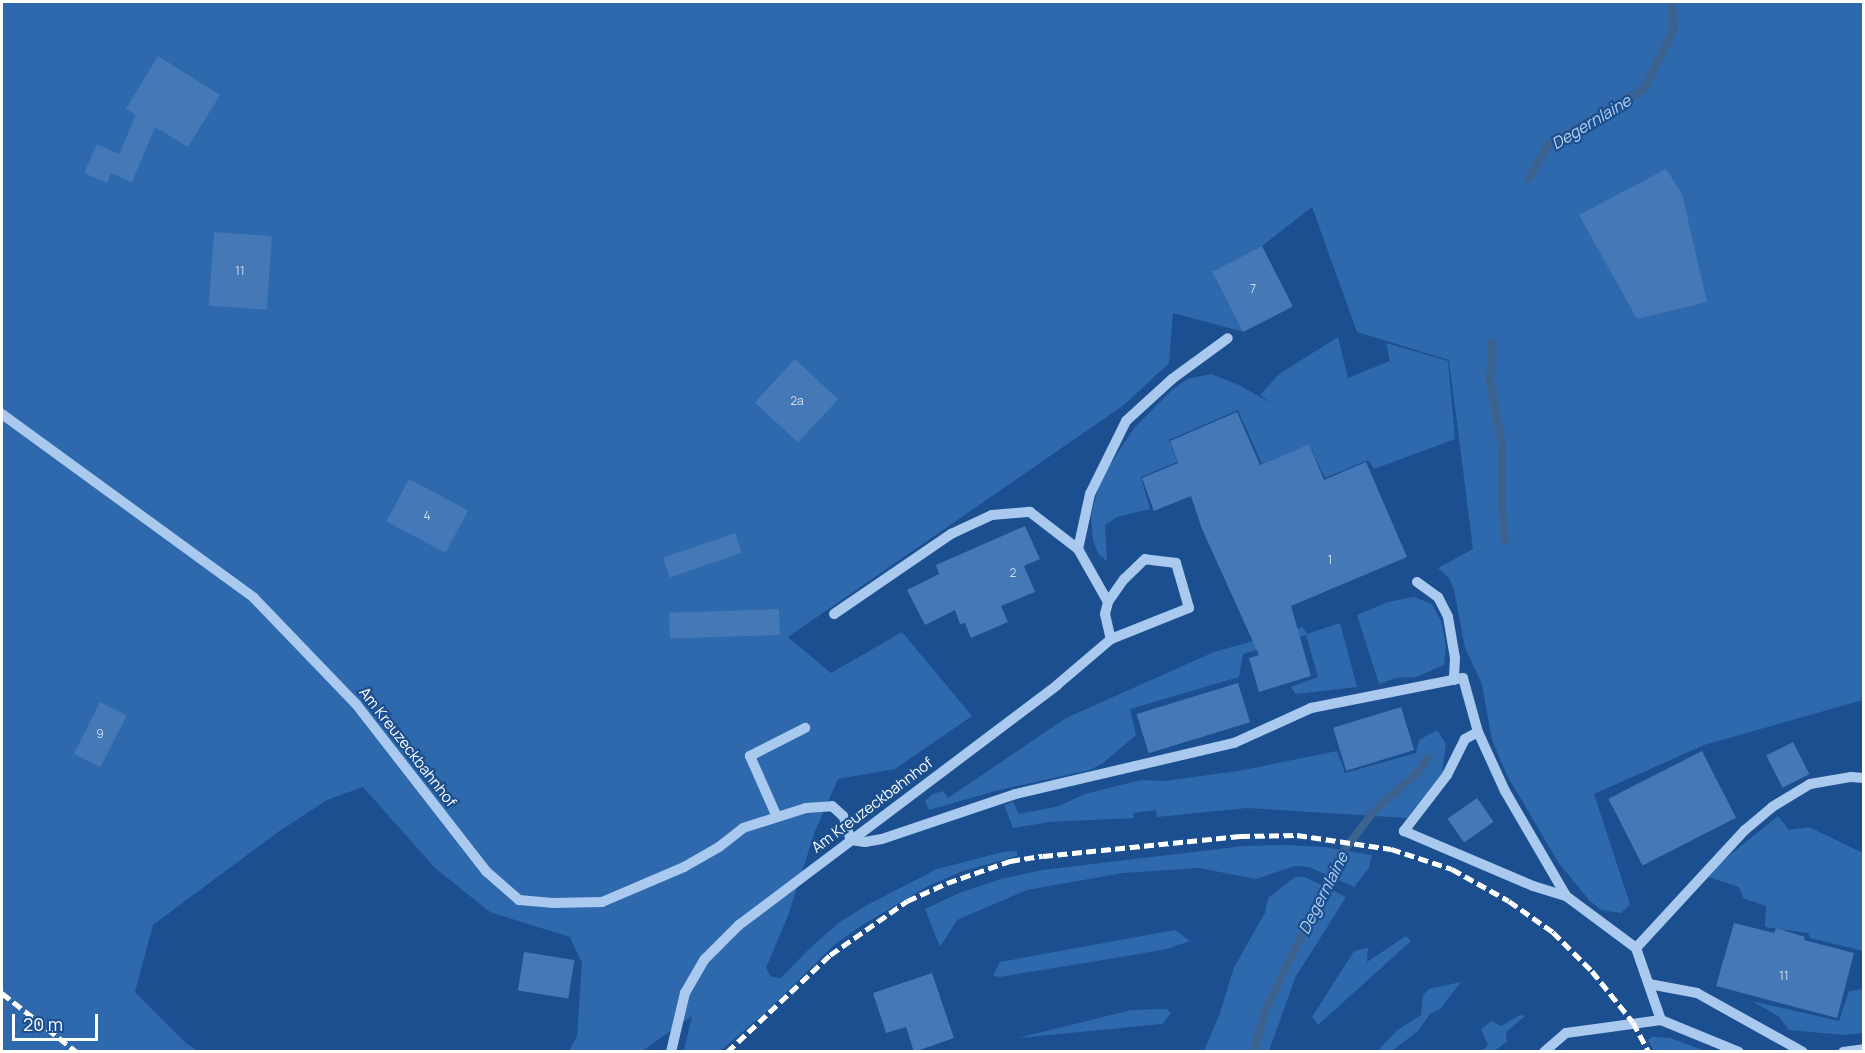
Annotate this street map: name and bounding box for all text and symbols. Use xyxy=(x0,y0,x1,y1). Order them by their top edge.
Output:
water label: Degernlaine xyxy=(1548,91,1634,153)
house number: 11 xyxy=(235,264,245,278)
house number: 7 xyxy=(1250,282,1256,296)
house number: 2a xyxy=(790,394,804,408)
house number: 4 xyxy=(423,509,431,523)
house number: 1 xyxy=(1328,553,1332,567)
house number: 2 xyxy=(1010,566,1016,580)
street label: Am Kreuzeckbahnhof xyxy=(356,684,460,810)
house number: 9 xyxy=(96,727,104,741)
street label: Am Kreuzeckbahnhof xyxy=(808,754,936,856)
water label: Degernlaine xyxy=(1294,849,1352,937)
house number: 11 xyxy=(1779,969,1789,983)
scale bar xyxy=(15,1002,100,1040)
text: 20 m xyxy=(23,1012,63,1036)

